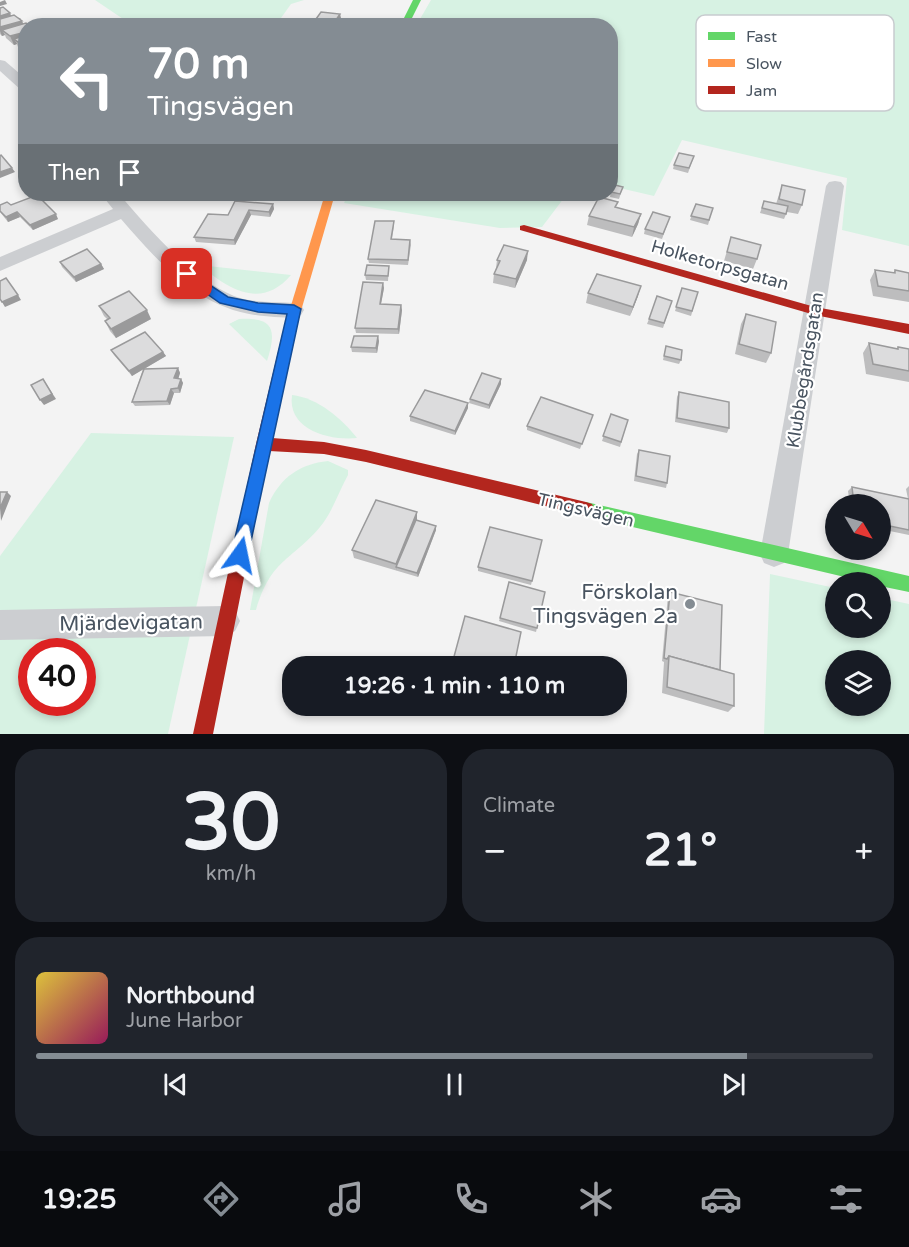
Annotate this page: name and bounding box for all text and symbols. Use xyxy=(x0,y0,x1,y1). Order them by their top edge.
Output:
legend xyxy=(696,15,894,111)
text: Fast xyxy=(746,27,777,47)
text: 70 m xyxy=(147,39,249,90)
icon: left xyxy=(48,42,126,120)
text: Slow xyxy=(746,54,782,74)
text: Jam xyxy=(746,81,777,101)
text: Tingsvägen xyxy=(147,90,294,123)
icon: arrive xyxy=(113,156,146,189)
text: Then xyxy=(48,160,101,186)
street label: Holketorpsgatan xyxy=(649,235,791,295)
pin xyxy=(161,248,212,299)
icon: arrive xyxy=(170,257,203,290)
street label: Klubbegårdsgatan xyxy=(782,290,828,450)
street label: Tingsvägen xyxy=(536,488,636,532)
north arrow xyxy=(825,494,891,560)
map controls xyxy=(825,494,891,716)
position arrow xyxy=(208,523,272,587)
button: search xyxy=(825,572,891,638)
place label: Förskolan Tingsvägen 2a xyxy=(533,580,678,629)
marker: Förskolan Tingsvägen 2a xyxy=(683,597,697,611)
street label: Mjärdevigatan xyxy=(59,609,203,637)
speed limit sign: 40 xyxy=(18,638,96,716)
button: layers xyxy=(825,650,891,716)
text: 19:26 · 1 min · 110 m xyxy=(344,673,565,699)
text: 30 xyxy=(182,776,280,870)
text: Climate xyxy=(483,794,555,818)
text: 21° xyxy=(644,824,717,878)
text: − xyxy=(483,832,507,871)
text: + xyxy=(854,832,873,871)
text: km/h xyxy=(206,862,256,886)
text: Northbound xyxy=(126,983,255,1009)
text: June Harbor xyxy=(126,1009,243,1033)
icon: previous xyxy=(159,1068,192,1101)
icon: pause xyxy=(438,1068,471,1101)
icon: next xyxy=(717,1068,750,1101)
icon: directions xyxy=(200,1178,242,1220)
icon: music xyxy=(325,1178,367,1220)
icon: phone xyxy=(450,1178,492,1220)
icon: climate xyxy=(575,1178,617,1220)
icon: car xyxy=(700,1178,742,1220)
icon: filters xyxy=(825,1178,867,1220)
text: 19:25 xyxy=(42,1183,116,1216)

